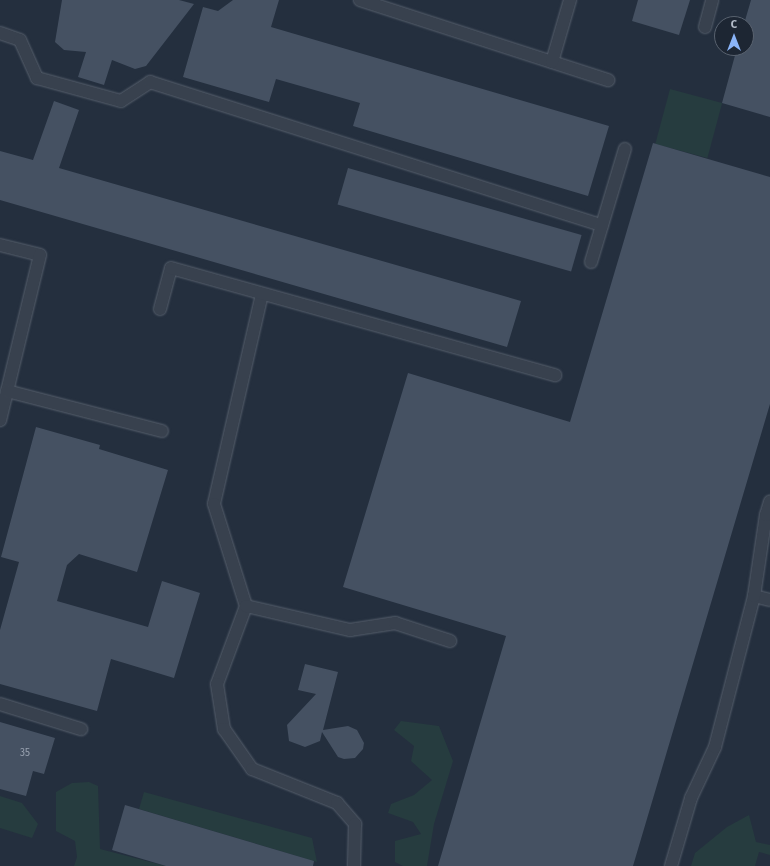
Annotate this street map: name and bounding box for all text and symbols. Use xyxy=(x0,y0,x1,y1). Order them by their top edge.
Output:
north arrow xyxy=(714,16,754,56)
text: С xyxy=(731,18,737,31)
house number: 35 xyxy=(20,748,30,760)

